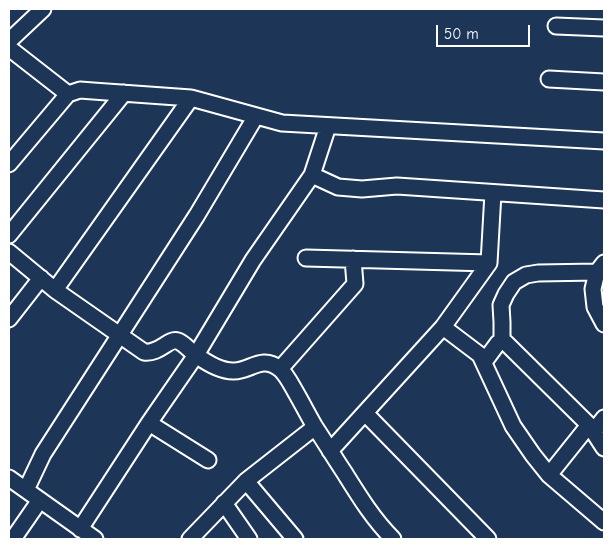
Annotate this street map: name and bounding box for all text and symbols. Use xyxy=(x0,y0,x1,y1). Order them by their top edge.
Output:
scale bar xyxy=(438,15,532,47)
text: 50 m xyxy=(444,25,479,43)

